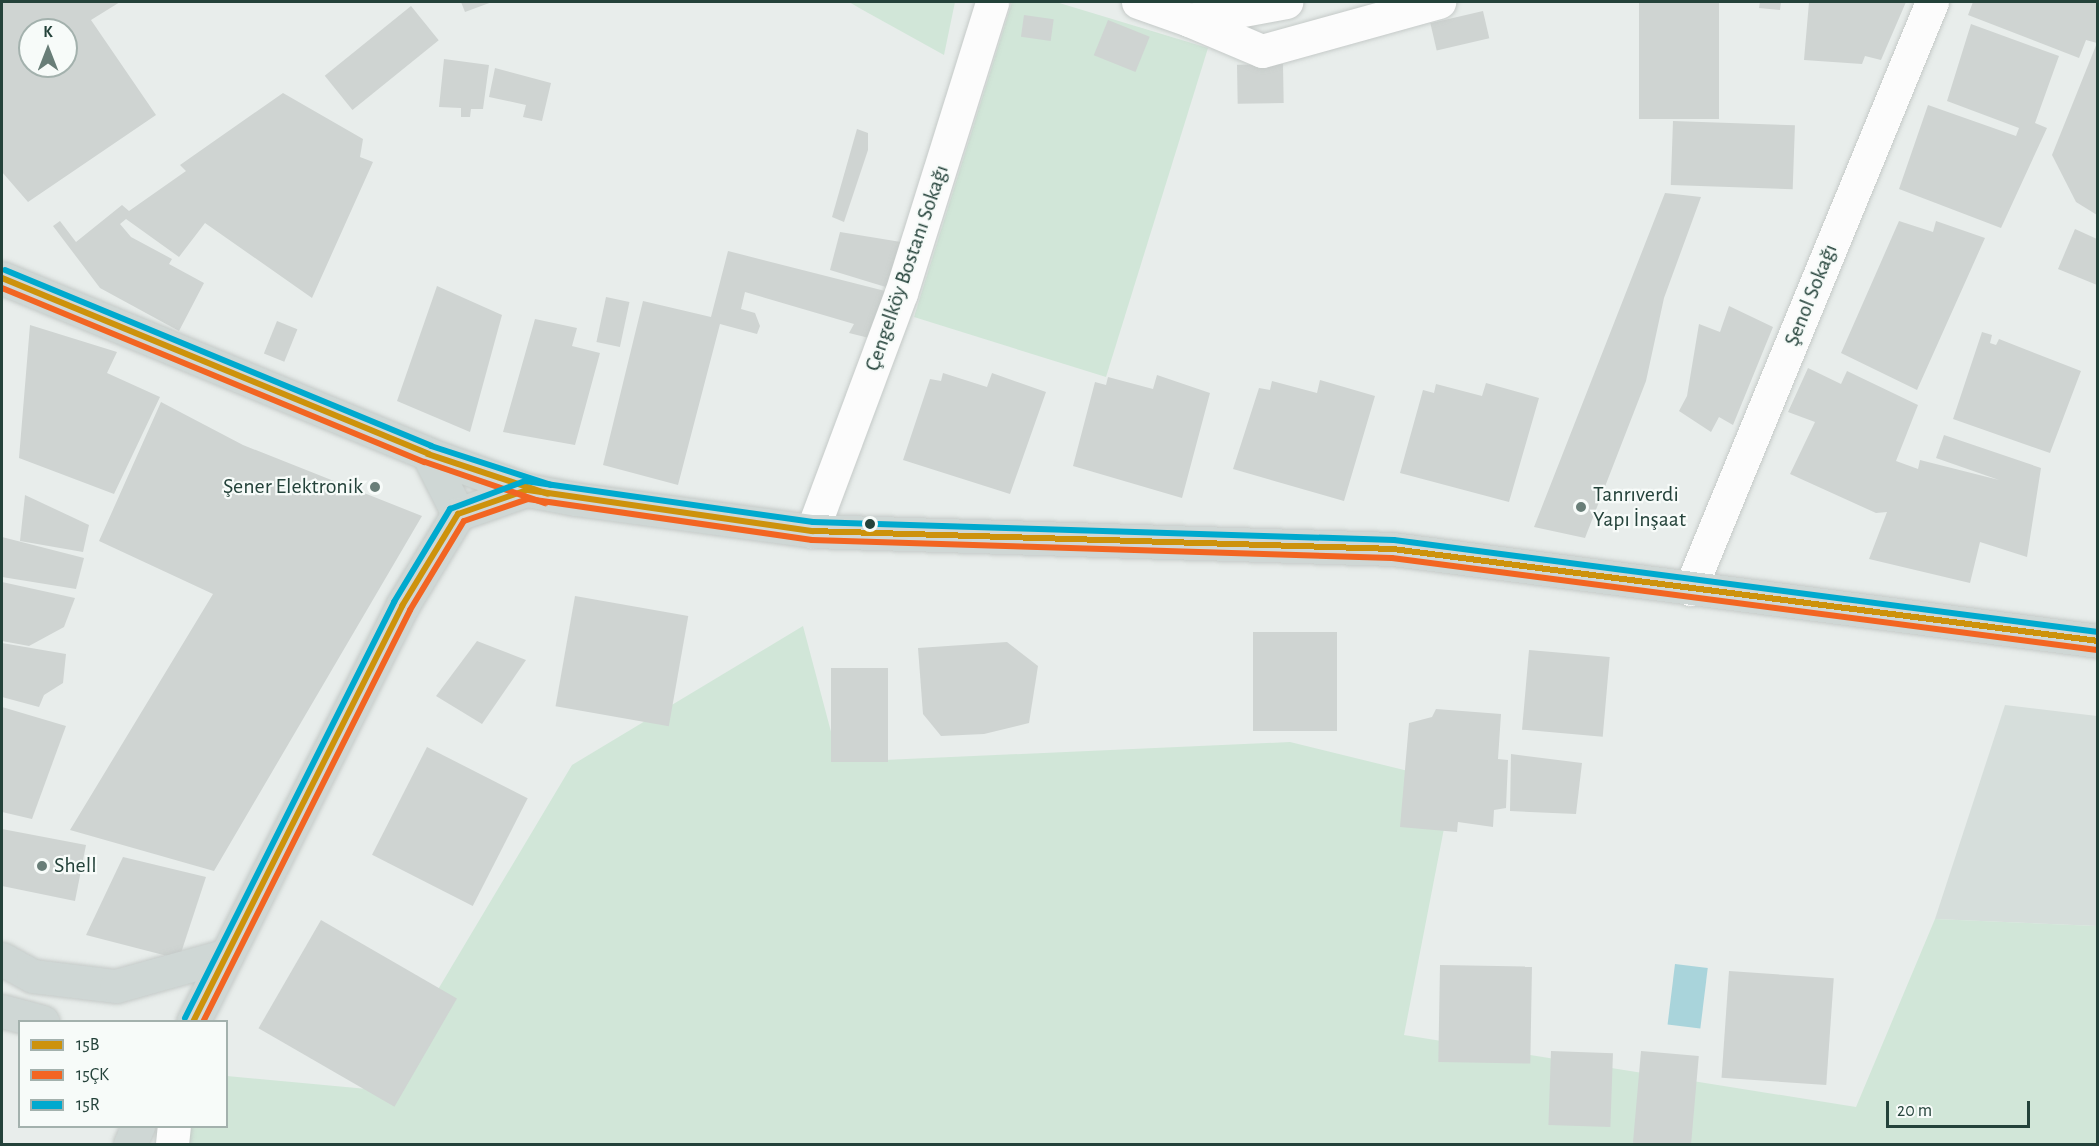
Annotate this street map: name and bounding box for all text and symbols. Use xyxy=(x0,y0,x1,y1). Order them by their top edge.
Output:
north arrow xyxy=(18,18,78,78)
text: K xyxy=(43,24,53,40)
street label: Çengelköy Bostanı Sokağı xyxy=(859,161,955,375)
street label: Şenol Sokağı xyxy=(1779,240,1843,350)
place label: Şener Elektronik xyxy=(223,474,363,500)
marker: Şener Elektronik xyxy=(368,480,382,494)
place label: Tanrıverdi Yapı İnşaat xyxy=(1593,481,1686,532)
marker: Tanrıverdi Yapı İnşaat xyxy=(1574,500,1588,514)
unlabelled marker xyxy=(864,518,876,530)
place label: Shell xyxy=(54,853,97,879)
marker: Shell xyxy=(35,859,49,873)
legend xyxy=(18,1020,228,1128)
text: 15B xyxy=(76,1036,99,1054)
text: 15ÇK xyxy=(76,1066,109,1084)
scale bar xyxy=(1889,1089,2033,1127)
text: 15R xyxy=(76,1096,100,1114)
text: 20 m xyxy=(1897,1102,1932,1120)

